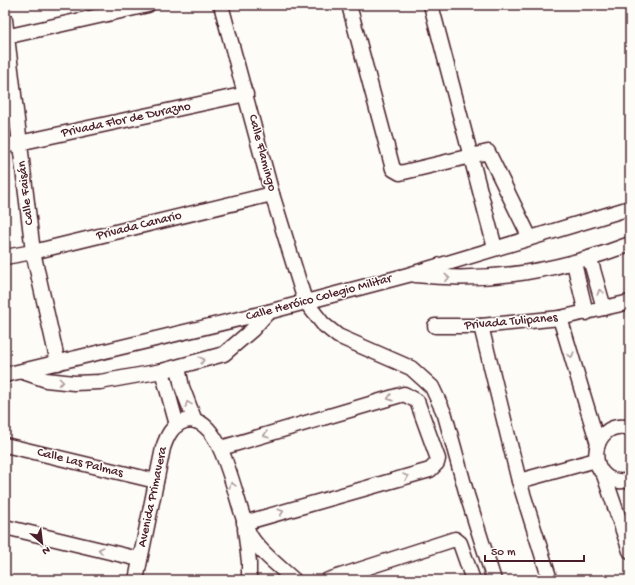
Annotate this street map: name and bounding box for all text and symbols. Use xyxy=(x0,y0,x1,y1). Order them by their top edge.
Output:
street label: Privada Flor de Durazno xyxy=(59,99,192,141)
street label: Calle Flamingo xyxy=(245,113,280,193)
street label: Calle Faisán xyxy=(15,159,37,226)
street label: Privada Canario xyxy=(94,208,183,244)
street label: Calle Heróico Colegio Militar xyxy=(244,271,395,325)
one-way arrow xyxy=(444,274,450,283)
one-way arrow xyxy=(596,289,605,296)
street label: Privada Tulipanes xyxy=(463,310,559,334)
one-way arrow xyxy=(566,352,575,359)
one-way arrow xyxy=(199,357,205,365)
one-way arrow xyxy=(58,377,64,386)
one-way arrow xyxy=(387,393,394,402)
one-way arrow xyxy=(185,401,193,408)
one-way arrow xyxy=(262,430,269,439)
street label: Calle Las Palmas xyxy=(35,445,126,481)
street label: Avenida Primavera xyxy=(135,445,171,549)
one-way arrow xyxy=(403,473,410,482)
one-way arrow xyxy=(228,482,237,489)
one-way arrow xyxy=(277,508,284,517)
north arrow xyxy=(22,523,62,563)
scale bar xyxy=(485,537,584,563)
text: N xyxy=(40,543,52,557)
text: 50 m xyxy=(491,546,516,560)
one-way arrow xyxy=(98,547,104,555)

